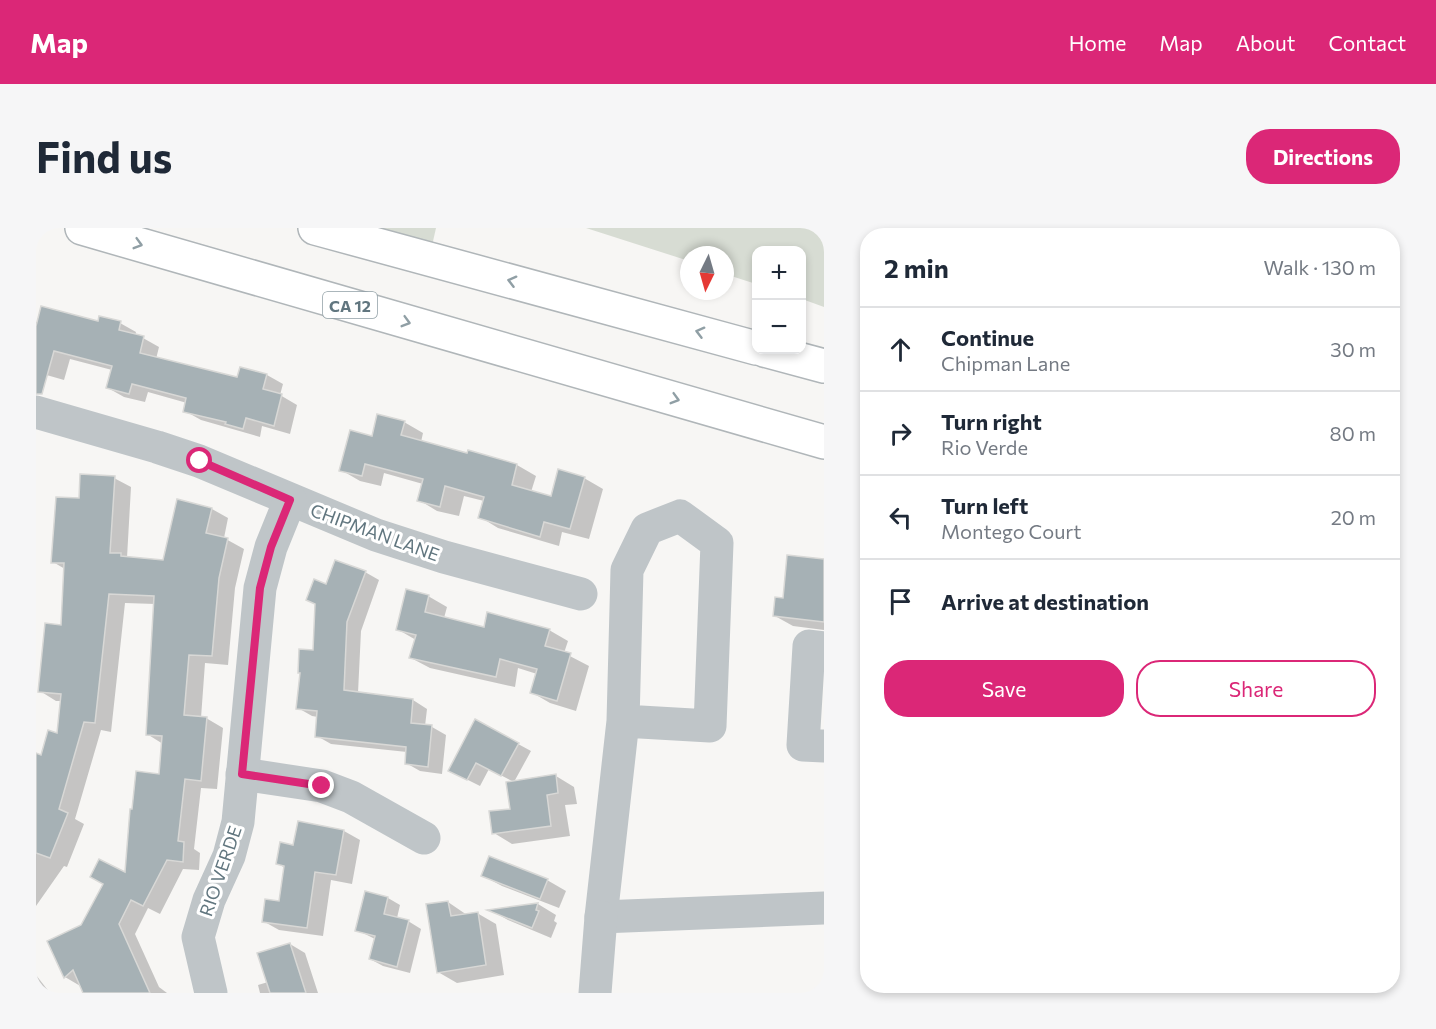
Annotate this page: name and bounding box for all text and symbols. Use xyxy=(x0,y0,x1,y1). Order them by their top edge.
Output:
text: Map xyxy=(30,25,88,59)
text: Home xyxy=(1069,30,1126,55)
text: Map xyxy=(1159,30,1203,55)
text: About xyxy=(1236,30,1295,55)
text: Contact xyxy=(1328,30,1406,55)
button: Directions xyxy=(1246,129,1400,184)
text: Find us xyxy=(36,130,172,182)
one-way arrow xyxy=(132,237,143,249)
north arrow xyxy=(680,246,734,300)
map controls xyxy=(752,246,806,354)
button: + xyxy=(752,246,806,300)
text: 2 min xyxy=(884,252,949,283)
text: Walk · 130 m xyxy=(1264,255,1376,279)
one-way arrow xyxy=(507,276,518,288)
road number: CA 12 xyxy=(323,292,377,318)
button: − xyxy=(752,300,806,354)
one-way arrow xyxy=(400,315,411,327)
text: Continue xyxy=(941,324,1034,351)
one-way arrow xyxy=(695,327,706,339)
icon: ahead xyxy=(884,333,917,366)
text: 30 m xyxy=(1330,337,1376,361)
text: Chipman Lane xyxy=(941,351,1070,375)
one-way arrow xyxy=(670,391,680,404)
text: Turn right xyxy=(941,408,1042,435)
icon: right xyxy=(884,417,917,450)
text: 80 m xyxy=(1330,421,1376,445)
text: Rio Verde xyxy=(941,435,1028,459)
route start xyxy=(186,447,212,473)
text: Turn left xyxy=(941,492,1028,519)
street label: CHIPMAN LANE xyxy=(308,498,442,566)
icon: left xyxy=(884,501,917,534)
text: 20 m xyxy=(1331,505,1376,529)
text: Montego Court xyxy=(941,519,1082,543)
icon: arrive xyxy=(884,585,917,618)
text: Arrive at destination xyxy=(941,588,1149,615)
button: Save xyxy=(884,660,1124,717)
button: Share xyxy=(1136,660,1376,717)
route end xyxy=(308,772,334,798)
street label: RIO VERDE xyxy=(194,823,246,919)

